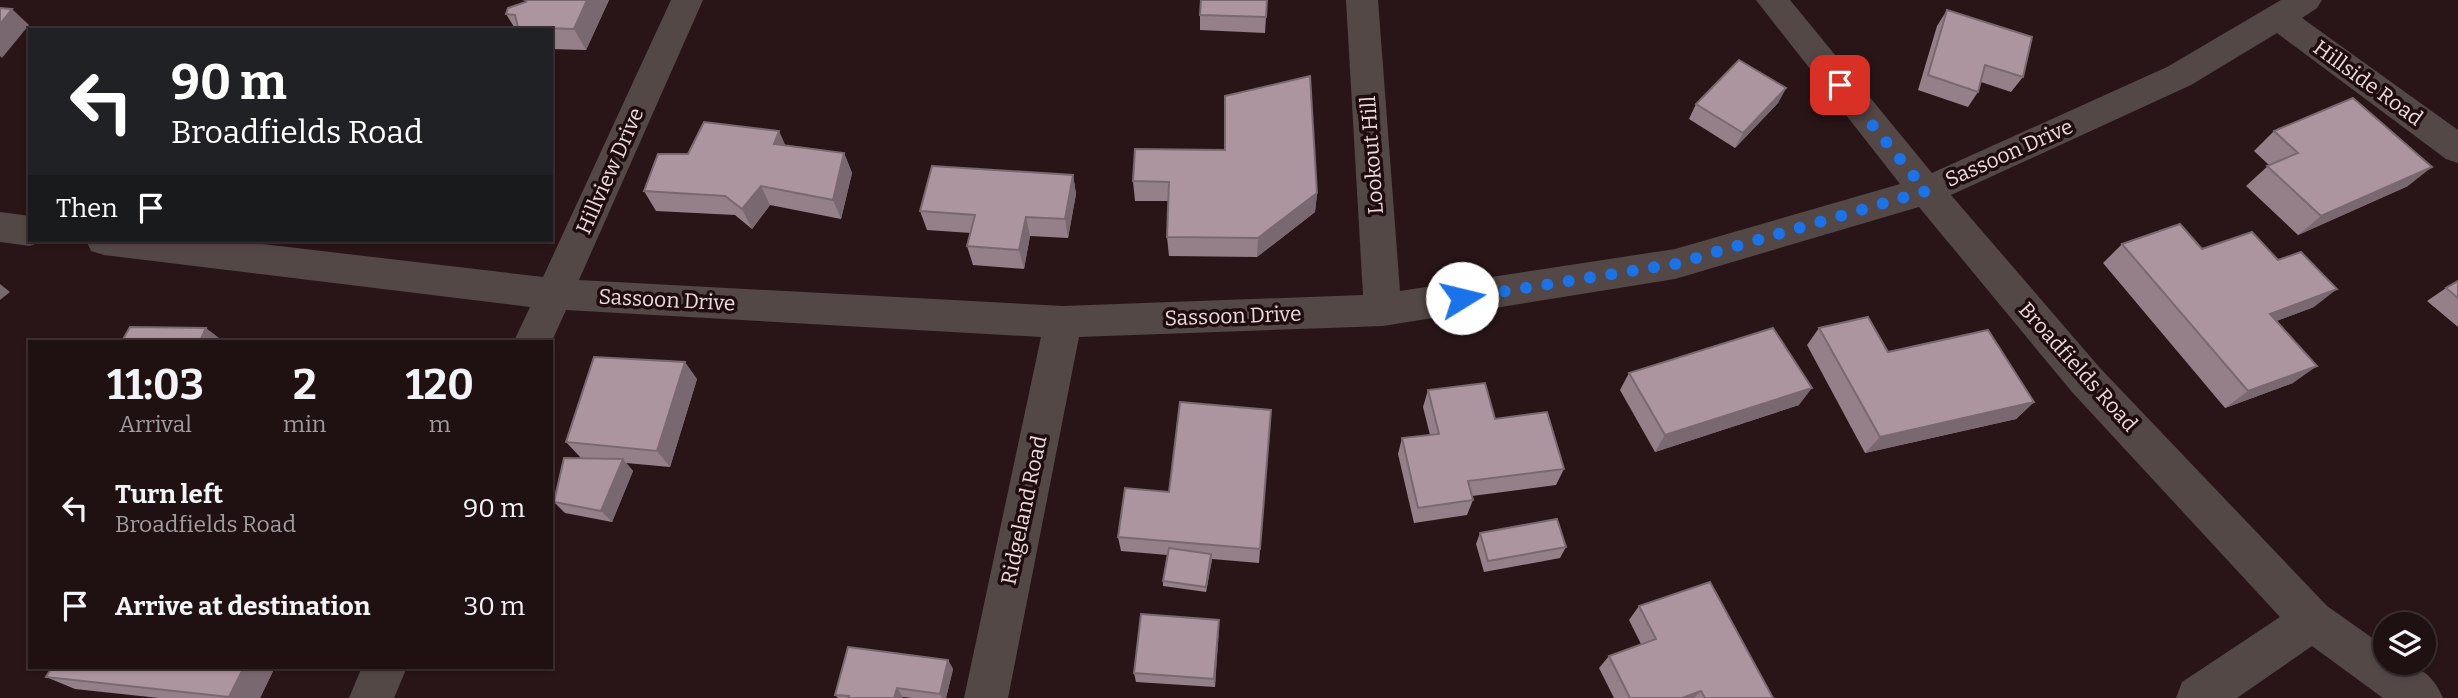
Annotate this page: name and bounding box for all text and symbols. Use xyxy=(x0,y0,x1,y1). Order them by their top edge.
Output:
street label: Hillside Road xyxy=(2308,35,2428,131)
text: 90 m xyxy=(171,53,287,112)
pin xyxy=(1810,55,1870,115)
icon: left xyxy=(56,56,147,147)
icon: arrive xyxy=(1821,66,1859,104)
street label: Lookout Hill xyxy=(1355,95,1389,215)
street label: Hillview Drive xyxy=(571,104,649,238)
text: Broadfields Road xyxy=(171,113,423,151)
street label: Sassoon Drive xyxy=(1941,113,2077,193)
icon: arrive xyxy=(132,189,170,227)
text: Then xyxy=(56,193,118,224)
position arrow xyxy=(1425,261,1499,335)
street label: Sassoon Drive xyxy=(598,283,736,317)
street label: Broadfields Road xyxy=(2013,297,2143,437)
street label: Sassoon Drive xyxy=(1164,301,1302,331)
text: 11:03 xyxy=(107,360,204,410)
text: 2 xyxy=(293,360,317,410)
text: 120 xyxy=(405,360,474,410)
text: Arrival xyxy=(119,410,192,438)
text: min xyxy=(283,410,326,438)
text: m xyxy=(429,410,451,438)
street label: Ridgeland Road xyxy=(996,433,1052,587)
text: Turn left xyxy=(115,479,223,510)
icon: left xyxy=(56,489,94,527)
text: 90 m xyxy=(463,493,525,524)
text: Broadfields Road xyxy=(115,510,296,538)
icon: arrive xyxy=(56,587,94,625)
text: Arrive at destination xyxy=(115,591,370,622)
text: 30 m xyxy=(464,591,525,622)
map controls xyxy=(2373,612,2436,675)
button: layers xyxy=(2373,612,2436,675)

